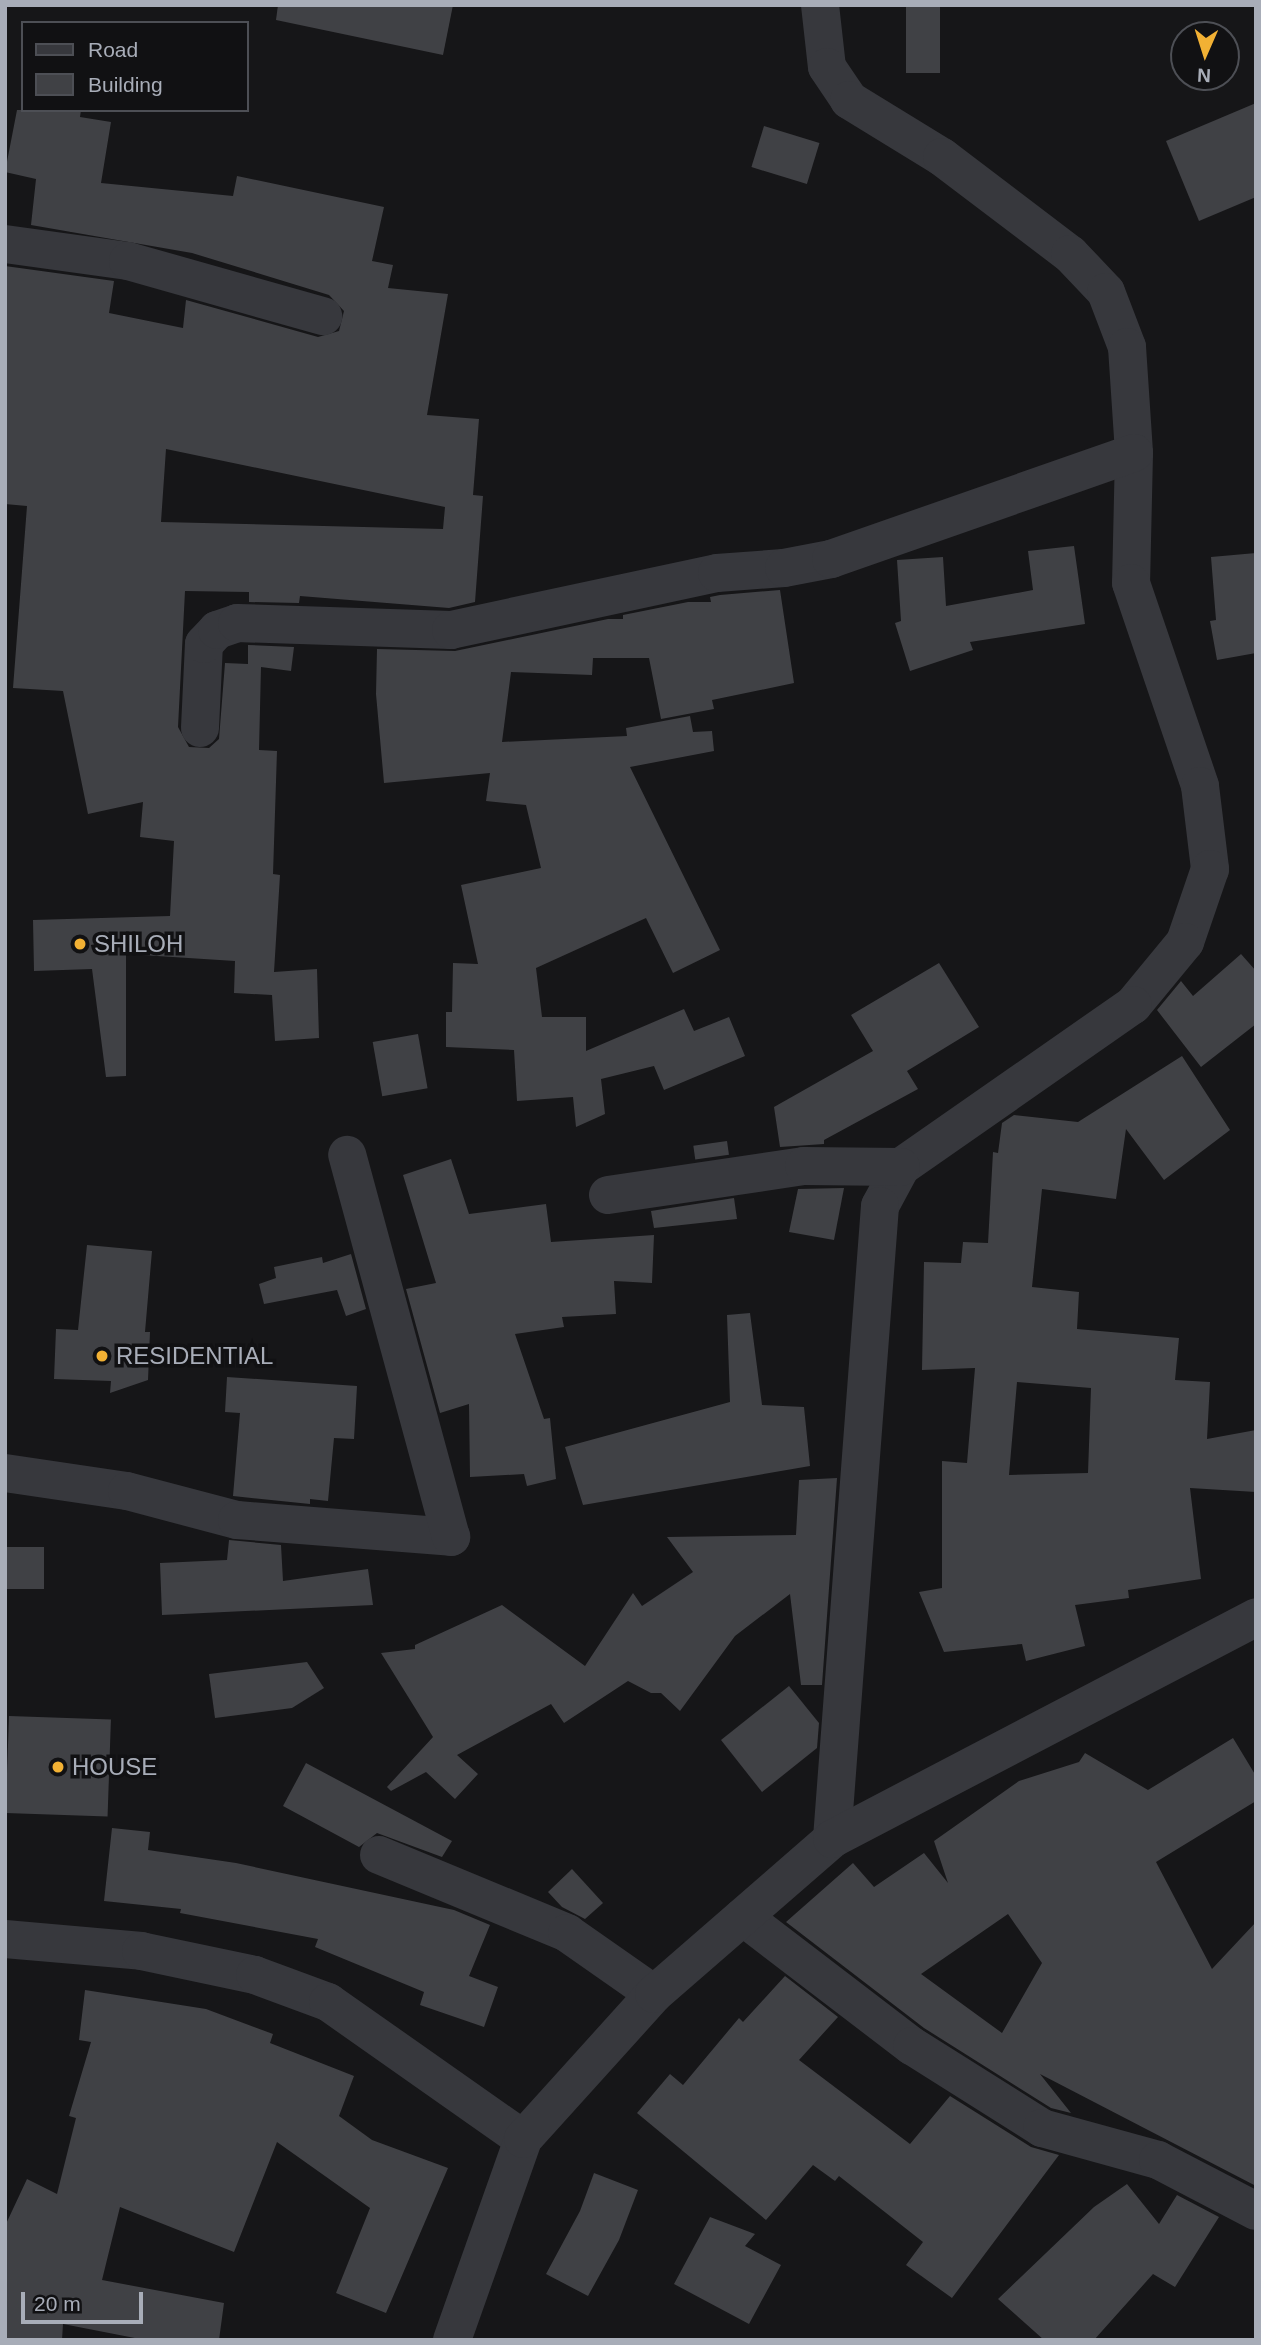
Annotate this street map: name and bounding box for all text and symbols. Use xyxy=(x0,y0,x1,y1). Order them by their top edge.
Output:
legend xyxy=(21,21,248,112)
north arrow xyxy=(1170,21,1240,91)
text: Road xyxy=(88,38,138,61)
text: N xyxy=(1197,65,1211,86)
text: Building xyxy=(88,73,163,96)
place label: SHILOH xyxy=(94,930,183,958)
marker: SHILOH xyxy=(72,936,88,952)
place label: RESIDENTIAL xyxy=(116,1342,273,1370)
marker: RESIDENTIAL xyxy=(94,1348,110,1364)
place label: HOUSE xyxy=(72,1753,157,1781)
marker: HOUSE xyxy=(50,1759,66,1775)
scale bar xyxy=(24,2278,147,2322)
text: 20 m xyxy=(34,2292,81,2315)

